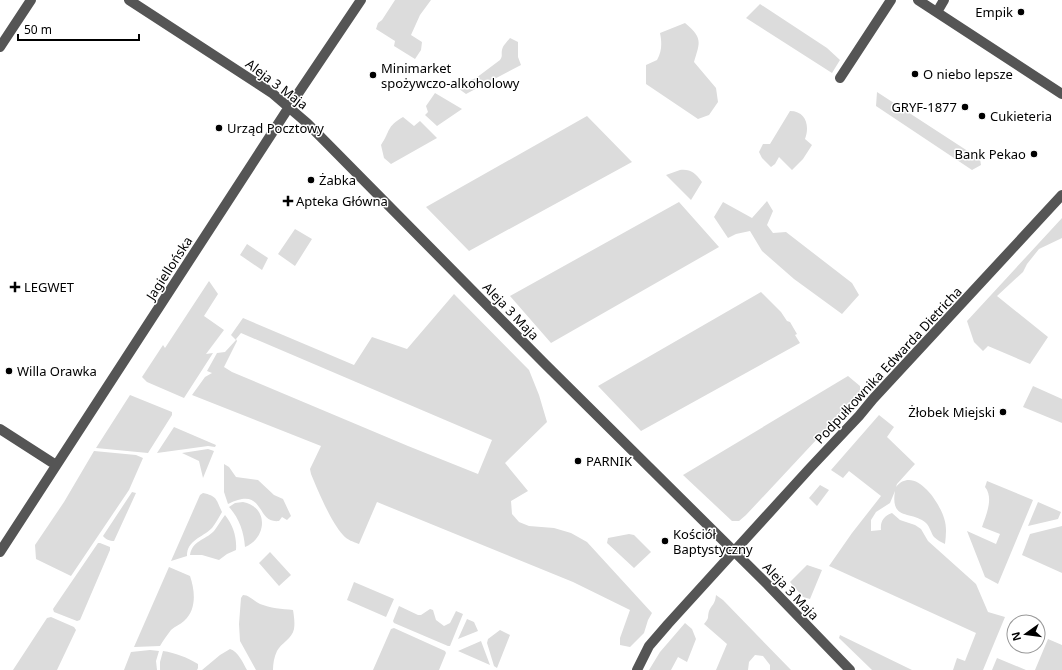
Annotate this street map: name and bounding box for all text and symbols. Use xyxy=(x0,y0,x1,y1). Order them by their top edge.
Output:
place label: Empik xyxy=(975,3,1013,21)
marker: Empik xyxy=(1016,7,1026,17)
scale bar xyxy=(18,16,139,42)
text: 50 m xyxy=(24,21,52,38)
street label: Aleja 3 Maja xyxy=(242,55,312,113)
place label: Minimarket spożywczo-alkoholowy xyxy=(381,59,520,92)
place label: O niebo lepsze xyxy=(923,65,1013,83)
marker: O niebo lepsze xyxy=(910,69,920,79)
marker: Minimarket spożywczo-alkoholowy xyxy=(368,70,378,80)
place label: GRYF-1877 xyxy=(891,98,957,116)
marker: GRYF-1877 xyxy=(960,102,970,112)
place label: Cukieteria xyxy=(990,107,1052,125)
marker: Cukieteria xyxy=(977,111,987,121)
place label: Urząd Pocztowy xyxy=(227,119,324,137)
marker: Urząd Pocztowy xyxy=(214,123,224,133)
place label: Bank Pekao xyxy=(955,145,1026,163)
marker: Bank Pekao xyxy=(1029,149,1039,159)
place label: Żabka xyxy=(319,171,356,189)
marker: Żabka xyxy=(306,175,316,185)
place label: Apteka Główna xyxy=(296,192,388,210)
marker: Apteka Główna xyxy=(283,196,293,206)
street label: Jagiellońska xyxy=(141,233,196,305)
place label: LEGWET xyxy=(24,278,75,296)
street label: Aleja 3 Maja xyxy=(479,278,543,344)
marker: LEGWET xyxy=(9,281,21,293)
street label: Podpułkownika Edwarda Dietricha xyxy=(810,283,966,447)
place label: Willa Orawka xyxy=(17,362,97,380)
marker: Willa Orawka xyxy=(4,366,14,376)
place label: Żłobek Miejski xyxy=(908,403,995,421)
marker: Żłobek Miejski xyxy=(998,407,1008,417)
place label: PARNIK xyxy=(586,452,633,470)
marker: PARNIK xyxy=(573,456,583,466)
place label: Kościół Baptystyczny xyxy=(673,525,753,558)
marker: Kościół Baptystyczny xyxy=(660,536,670,546)
street label: Aleja 3 Maja xyxy=(759,558,823,624)
north arrow xyxy=(1006,614,1046,654)
text: N xyxy=(1007,630,1024,643)

